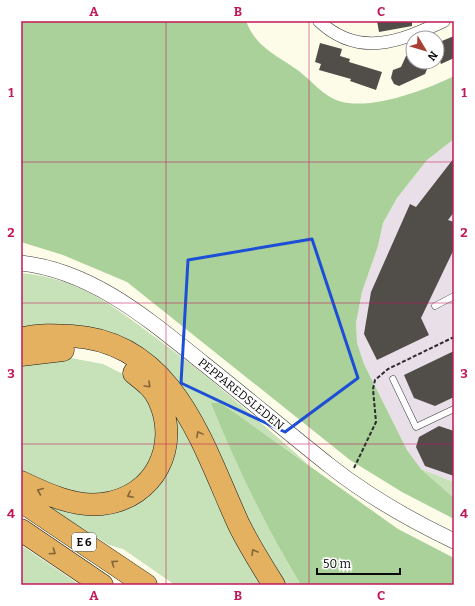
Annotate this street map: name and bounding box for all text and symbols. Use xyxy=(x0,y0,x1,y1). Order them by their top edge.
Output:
text: A xyxy=(89,4,99,19)
text: B xyxy=(234,4,242,19)
text: C xyxy=(377,4,385,19)
north arrow xyxy=(405,30,445,70)
text: N xyxy=(424,48,440,64)
text: 1 xyxy=(8,85,14,100)
text: 1 xyxy=(461,85,467,100)
text: 2 xyxy=(7,225,15,240)
text: 2 xyxy=(460,225,468,240)
street label: PEPPAREDSLEDEN xyxy=(195,355,287,433)
text: 3 xyxy=(7,366,15,381)
text: 3 xyxy=(460,366,468,381)
one-way arrow xyxy=(143,380,150,388)
one-way arrow xyxy=(196,431,204,438)
one-way arrow xyxy=(37,487,44,495)
one-way arrow xyxy=(126,490,134,498)
text: 4 xyxy=(7,506,15,521)
text: 4 xyxy=(460,506,468,521)
road number: E 6 xyxy=(72,533,96,551)
one-way arrow xyxy=(49,547,56,554)
one-way arrow xyxy=(252,549,259,556)
scale bar xyxy=(317,550,400,576)
text: 50 m xyxy=(323,557,352,571)
one-way arrow xyxy=(111,560,118,568)
text: A xyxy=(89,588,99,603)
text: B xyxy=(234,588,242,603)
text: C xyxy=(377,588,385,603)

